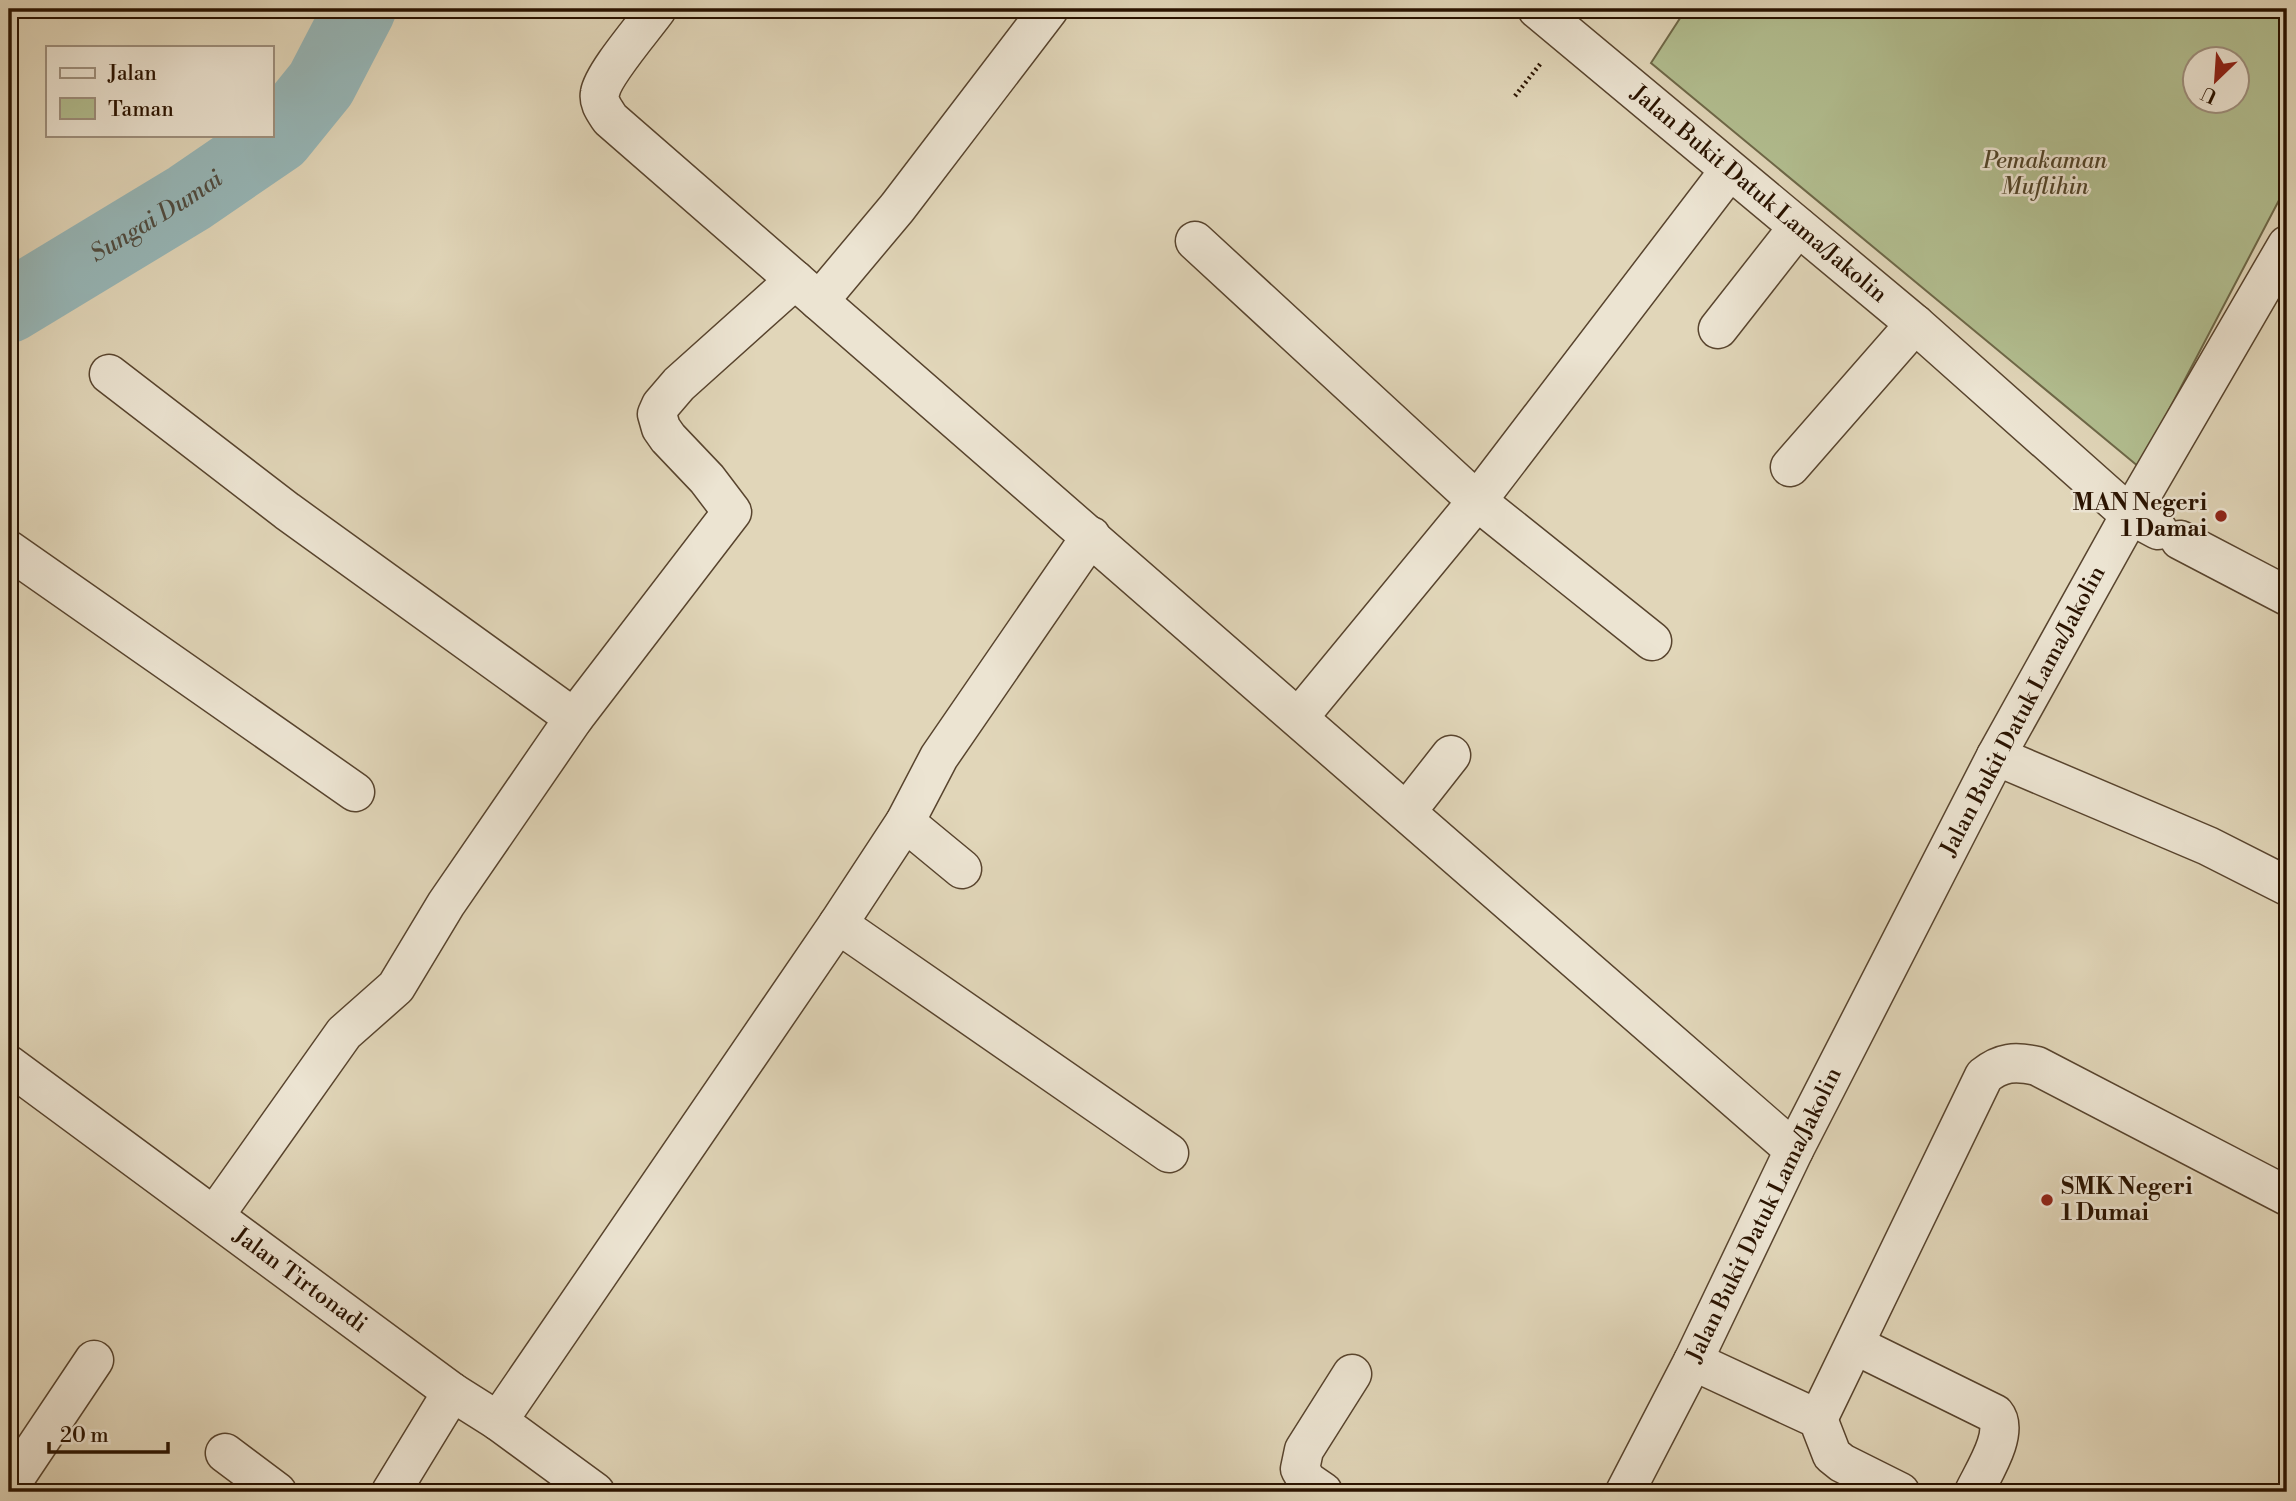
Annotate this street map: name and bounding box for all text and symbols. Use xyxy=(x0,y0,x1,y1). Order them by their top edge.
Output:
legend xyxy=(46,46,273,136)
north arrow xyxy=(2180,46,2250,116)
text: Jalan xyxy=(107,61,157,87)
street label: Jalan Bukit Datuk Lama/Jakolin xyxy=(1625,79,1893,309)
text: U xyxy=(2197,80,2221,108)
text: Taman xyxy=(108,97,174,123)
park label: Pemakaman Muflihin xyxy=(1982,147,2108,201)
water label: Sungai Dumai xyxy=(85,164,229,269)
place label: MAN Negeri 1 Damai xyxy=(2073,489,2207,543)
marker: MAN Negeri 1 Damai xyxy=(2213,508,2229,524)
street label: Jalan Bukit Datuk Lama/Jakolin xyxy=(1934,561,2112,862)
street label: Jalan Bukit Datuk Lama/Jakolin xyxy=(1680,1063,1848,1368)
place label: SMK Negeri 1 Dumai xyxy=(2061,1173,2193,1227)
marker: SMK Negeri 1 Dumai xyxy=(2039,1192,2055,1208)
street label: Jalan Tirtonadi xyxy=(227,1221,373,1339)
scale bar xyxy=(49,1410,168,1454)
text: 20 m xyxy=(60,1423,109,1449)

